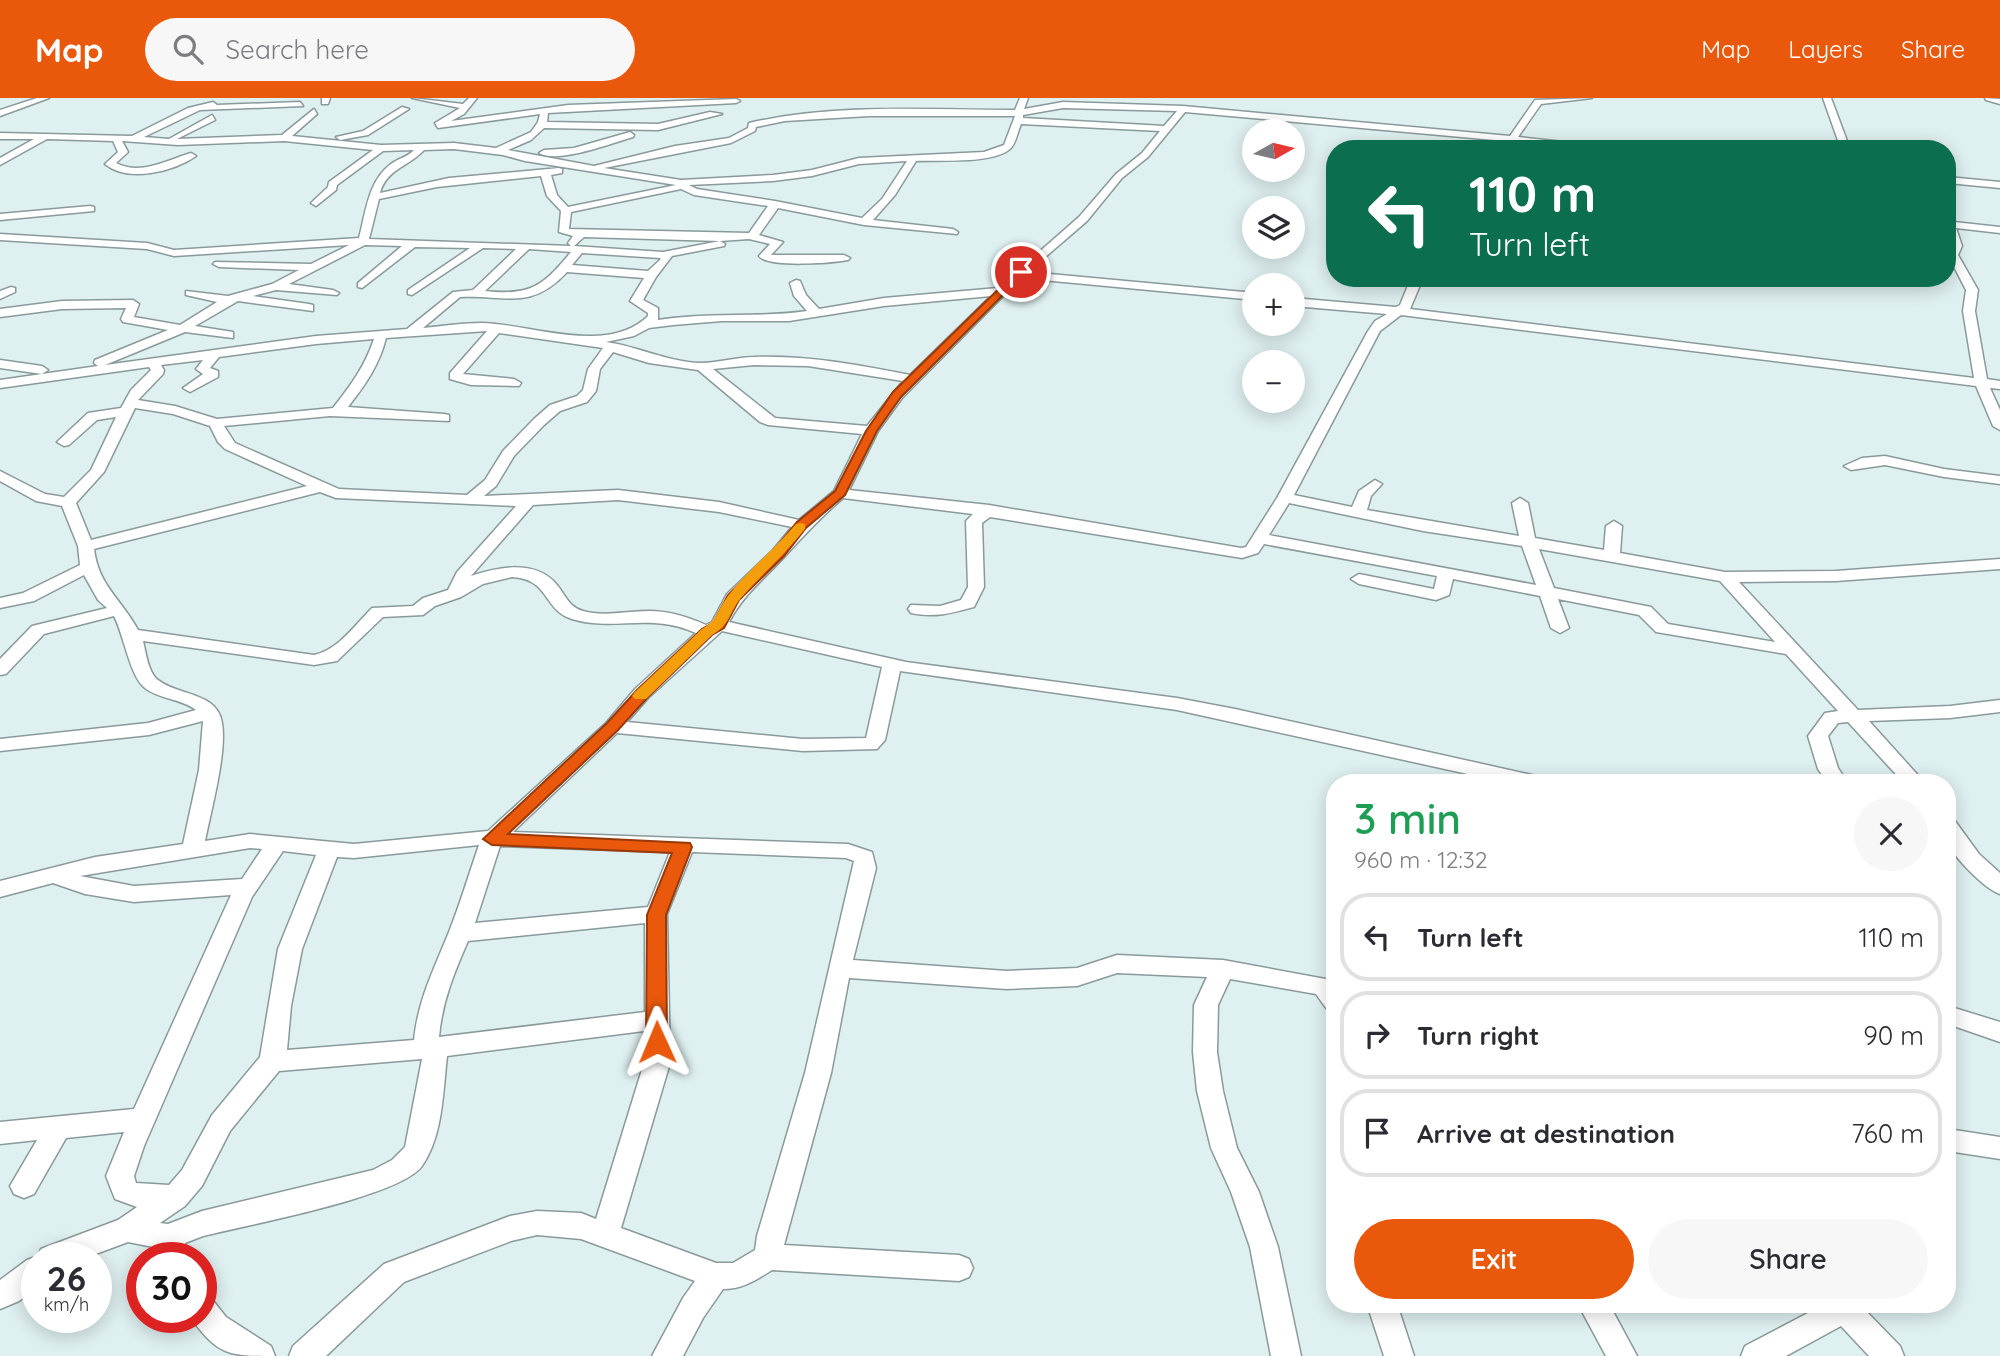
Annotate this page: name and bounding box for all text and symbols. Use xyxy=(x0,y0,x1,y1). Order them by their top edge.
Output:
search box xyxy=(145,18,635,81)
text: Map xyxy=(35,29,103,70)
icon: search xyxy=(169,30,207,68)
text: Search here xyxy=(225,33,369,66)
text: Map xyxy=(1701,34,1750,64)
text: Layers xyxy=(1788,34,1863,64)
text: Share xyxy=(1901,34,1965,64)
north arrow xyxy=(1242,119,1306,182)
map controls xyxy=(1242,119,1305,413)
text: 110 m xyxy=(1469,163,1596,224)
icon: left xyxy=(1354,168,1445,259)
button: layers xyxy=(1242,196,1305,259)
text: Turn left xyxy=(1469,224,1590,264)
pin xyxy=(991,242,1051,302)
icon: arrive xyxy=(1002,253,1040,291)
button: + xyxy=(1242,273,1305,336)
button: − xyxy=(1242,350,1305,413)
text: 3 min xyxy=(1354,792,1461,845)
button: close xyxy=(1854,797,1928,871)
text: 960 m · 12:32 xyxy=(1354,845,1488,874)
icon: left xyxy=(1358,918,1396,956)
text: Turn left xyxy=(1417,921,1524,954)
text: 110 m xyxy=(1858,921,1924,954)
position arrow xyxy=(620,1005,694,1079)
icon: right xyxy=(1358,1016,1396,1054)
text: Turn right xyxy=(1417,1019,1539,1052)
text: 90 m xyxy=(1863,1019,1924,1052)
icon: arrive xyxy=(1358,1114,1396,1152)
text: Arrive at destination xyxy=(1417,1117,1675,1150)
text: 760 m xyxy=(1851,1117,1924,1150)
button: Exit xyxy=(1354,1219,1634,1299)
button: Share xyxy=(1648,1219,1928,1299)
speed limit sign: 30 xyxy=(126,1242,217,1333)
text: 26 xyxy=(47,1256,86,1300)
text: km/h xyxy=(44,1293,89,1316)

